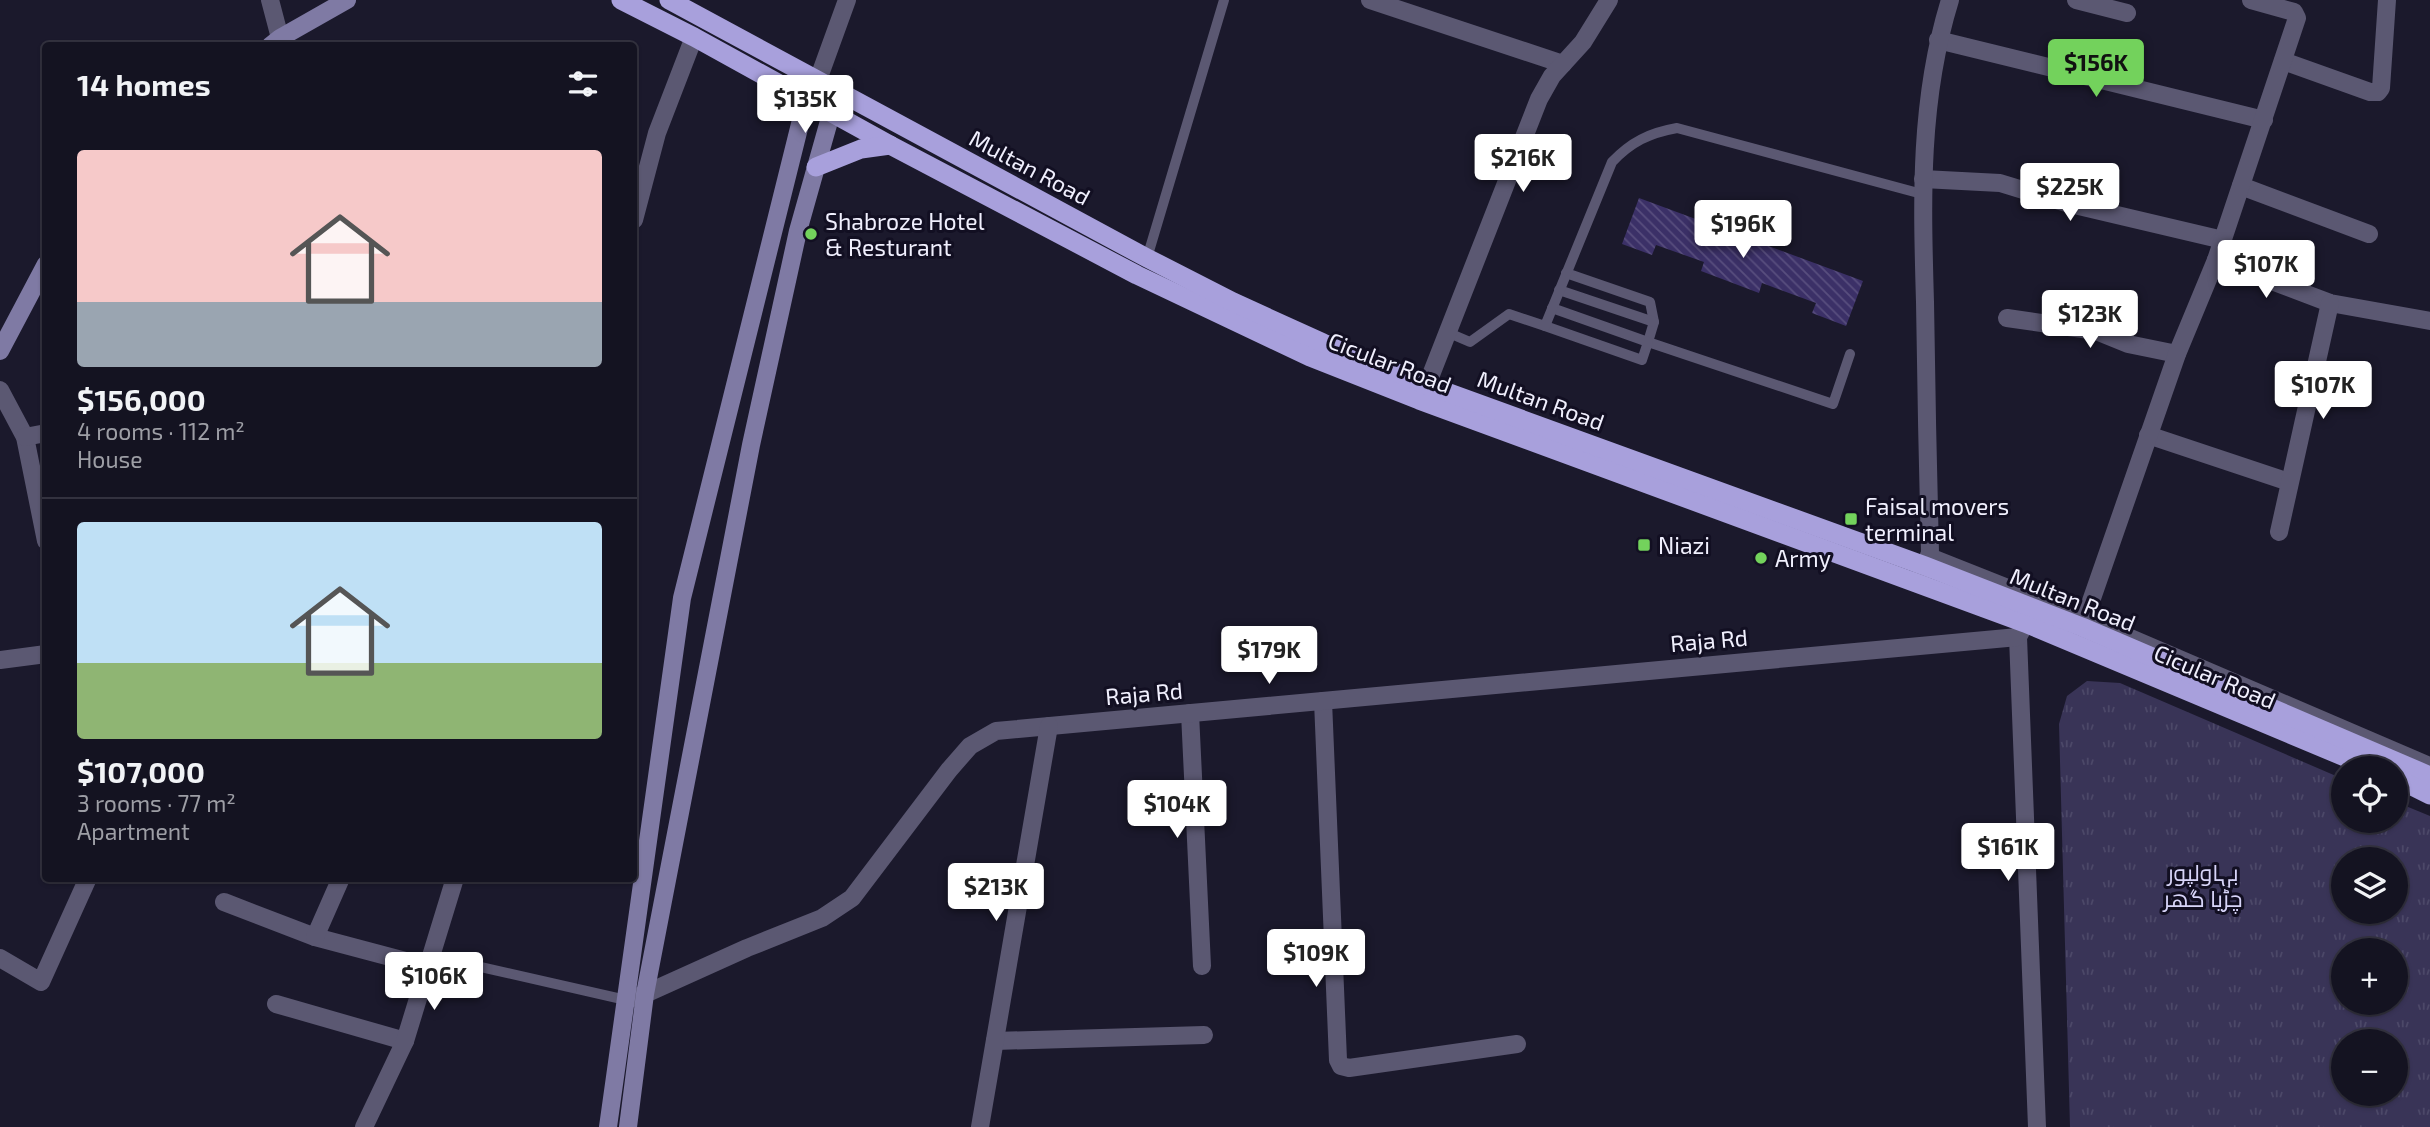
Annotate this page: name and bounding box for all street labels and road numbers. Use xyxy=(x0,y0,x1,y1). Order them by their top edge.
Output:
street label: Multan Road xyxy=(965,123,1095,211)
street label: Cicular Road xyxy=(1325,326,1455,398)
street label: Multan Road xyxy=(1474,364,1608,436)
street label: Multan Road xyxy=(2006,561,2140,637)
street label: Raja Rd xyxy=(1669,623,1749,657)
street label: Cicular Road xyxy=(2150,638,2280,714)
street label: Raja Rd xyxy=(1104,676,1184,710)

